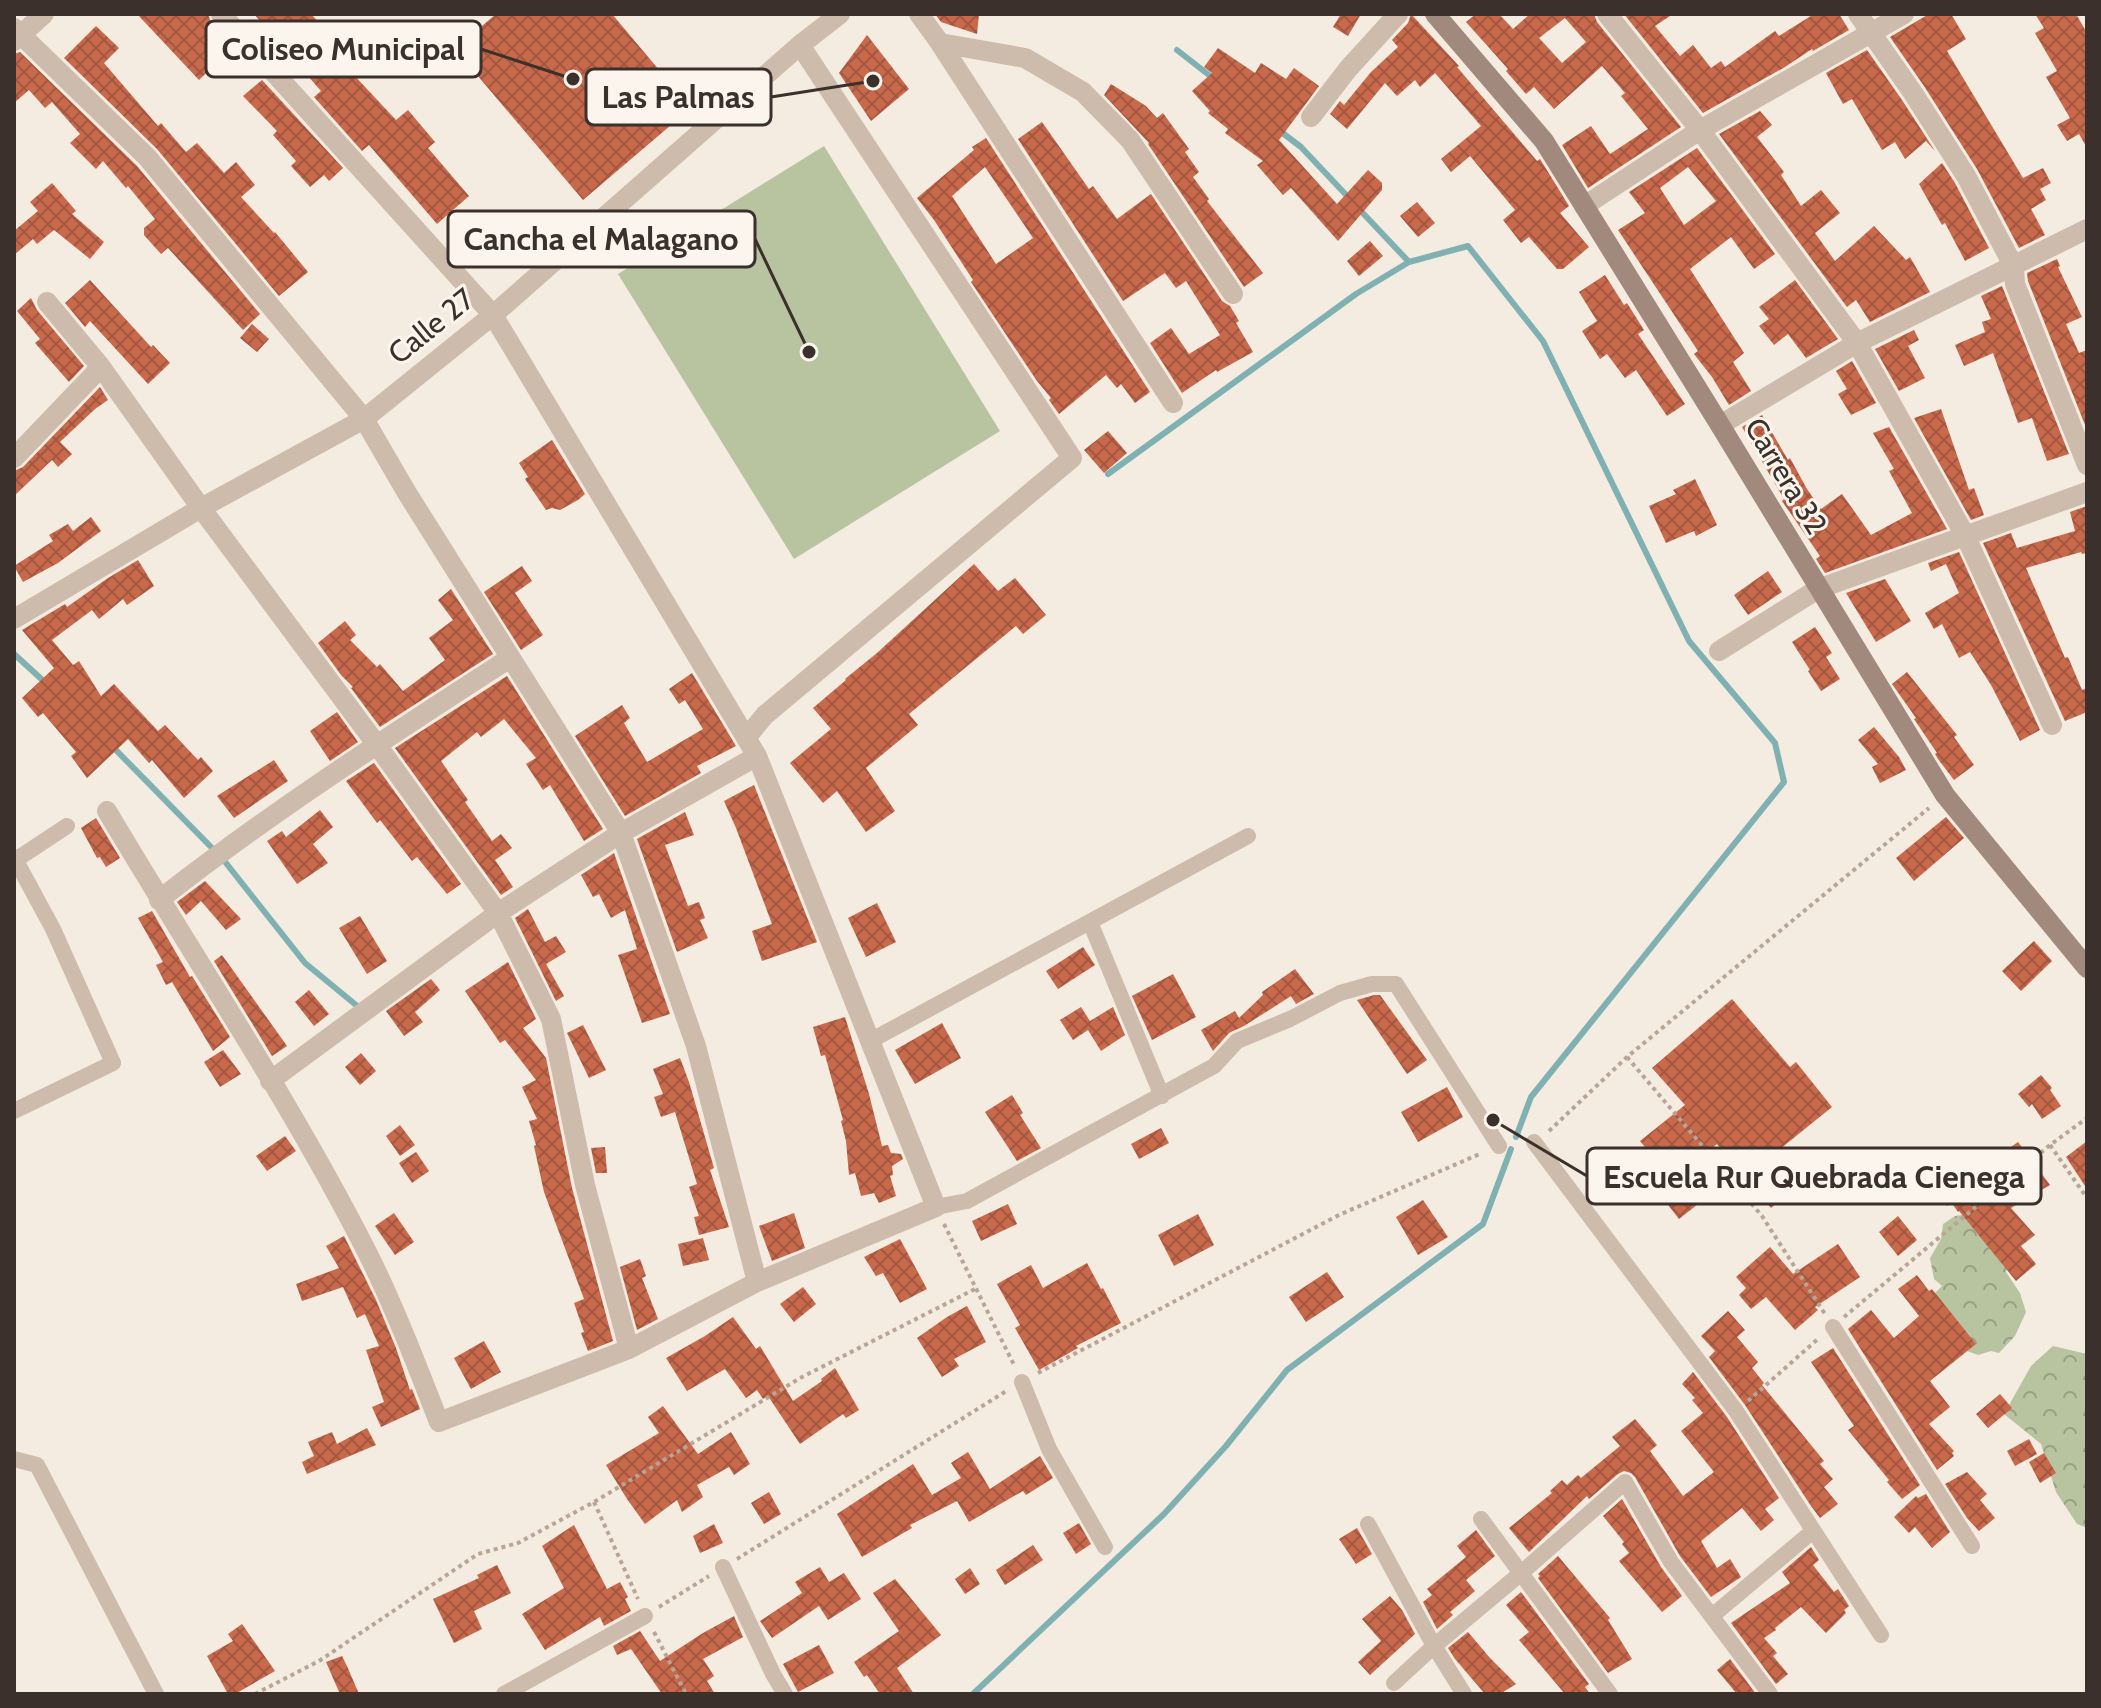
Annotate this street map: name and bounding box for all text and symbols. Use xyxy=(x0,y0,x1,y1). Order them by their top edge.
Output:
callout: Coliseo Municipal xyxy=(206,21,481,77)
text: Coliseo Municipal xyxy=(221,29,465,68)
callout: Las Palmas xyxy=(586,69,771,125)
text: Las Palmas xyxy=(602,77,754,116)
callout: Cancha el Malagano xyxy=(448,211,755,267)
text: Cancha el Malagano xyxy=(463,219,739,258)
street label: Calle 27 xyxy=(381,280,481,372)
street label: Carrera 32 xyxy=(1737,411,1835,541)
callout: Escuela Rur Quebrada Cienega xyxy=(1587,1148,2041,1204)
text: Escuela Rur Quebrada Cienega xyxy=(1603,1157,2025,1196)

